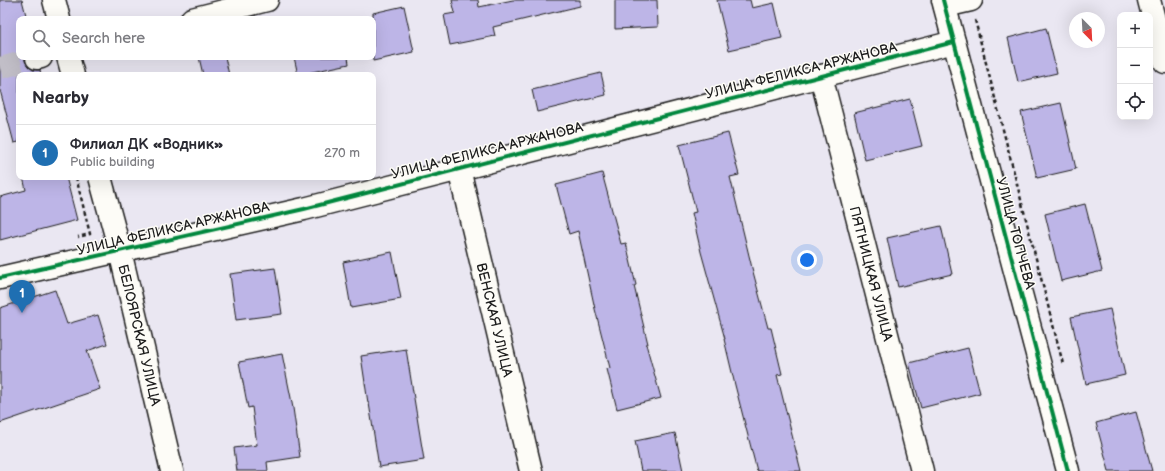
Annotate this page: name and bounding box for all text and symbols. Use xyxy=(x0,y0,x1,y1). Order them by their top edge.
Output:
north arrow xyxy=(1069,12,1105,48)
map controls xyxy=(1117,12,1153,120)
button: + xyxy=(1117,12,1153,48)
search box xyxy=(16,16,376,60)
icon: search xyxy=(30,27,52,49)
text: Search here xyxy=(62,29,145,48)
street label: УЛИЦА ФЕЛИКСА АРЖАНОВА xyxy=(703,38,899,103)
button: − xyxy=(1117,48,1153,84)
button: locate xyxy=(1117,84,1153,120)
text: Nearby xyxy=(32,88,89,108)
street label: УЛИЦА ФЕЛИКСА АРЖАНОВА xyxy=(389,118,585,183)
text: Филиал ДК «Водник» xyxy=(70,135,224,154)
text: 1 xyxy=(42,145,48,161)
text: 270 m xyxy=(324,145,360,161)
text: Public building xyxy=(70,154,155,170)
street label: УЛИЦА ТОПЧЕВА xyxy=(992,175,1039,291)
street label: УЛИЦА ФЕЛИКСА АРЖАНОВА xyxy=(75,198,271,259)
street label: ПЯТНИЦКАЯ УЛИЦА xyxy=(846,204,897,344)
your location xyxy=(797,250,817,270)
street label: ВЕНСКАЯ УЛИЦА xyxy=(473,261,516,379)
street label: БЕЛОЯРСКАЯ УЛИЦА xyxy=(114,263,164,408)
pin: 1 xyxy=(9,280,35,313)

